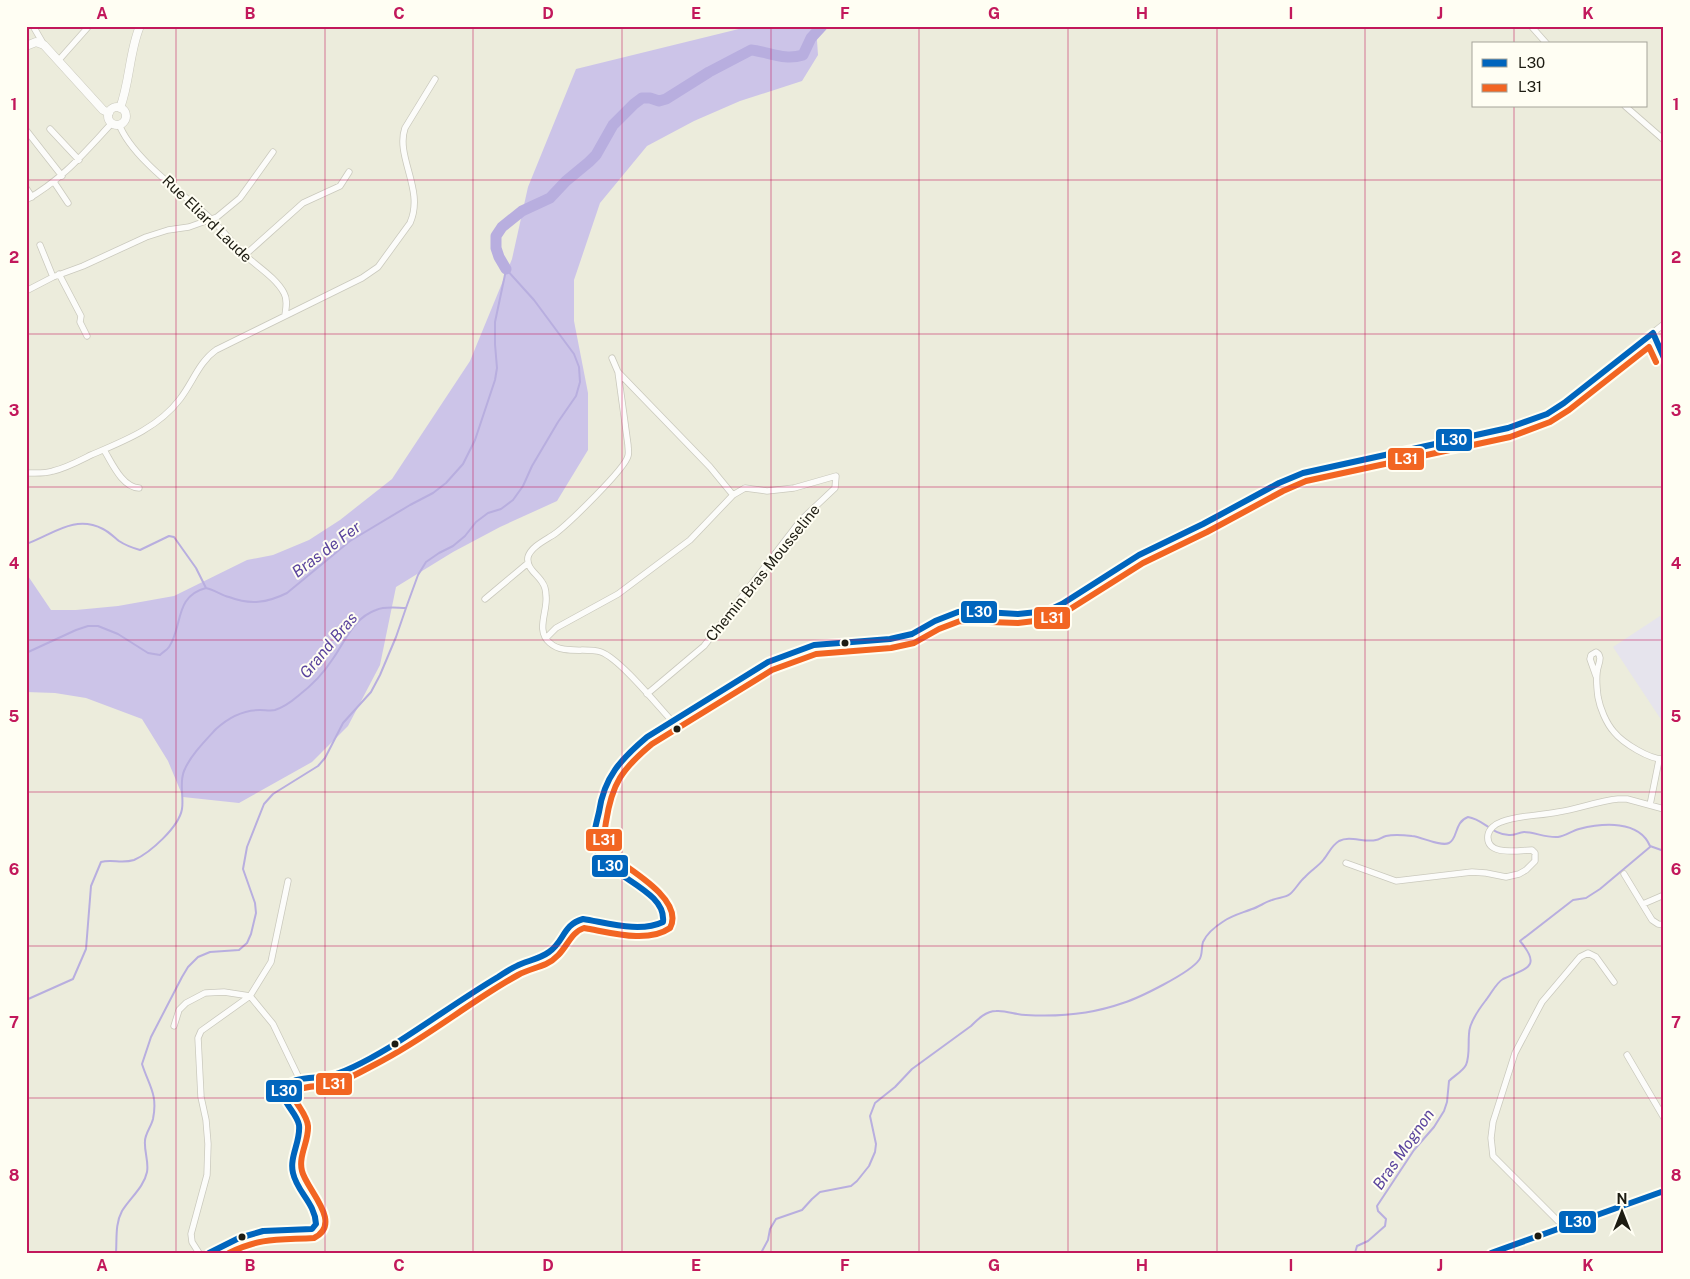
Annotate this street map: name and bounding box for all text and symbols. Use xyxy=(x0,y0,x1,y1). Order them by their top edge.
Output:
text: A xyxy=(96,4,108,23)
text: B xyxy=(245,4,256,23)
text: C xyxy=(393,4,405,23)
text: D xyxy=(542,4,554,23)
text: E xyxy=(691,4,701,23)
text: F xyxy=(840,4,850,23)
text: G xyxy=(988,4,1000,23)
text: H xyxy=(1136,4,1148,23)
text: I xyxy=(1289,4,1293,23)
text: J xyxy=(1437,4,1443,23)
text: K xyxy=(1582,4,1594,23)
legend xyxy=(1472,42,1648,108)
text: L30 xyxy=(1518,54,1545,71)
text: L31 xyxy=(1518,78,1542,95)
text: 1 xyxy=(11,95,17,114)
text: 1 xyxy=(1673,95,1679,114)
street label: Rue Eliard Laude xyxy=(159,172,256,266)
text: 2 xyxy=(9,248,19,267)
text: 2 xyxy=(1671,248,1681,267)
text: 3 xyxy=(9,401,19,420)
text: 3 xyxy=(1671,401,1681,420)
line badge: L30 xyxy=(1435,428,1473,452)
text: L30 xyxy=(1441,432,1467,448)
line badge: L31 xyxy=(1387,447,1425,471)
text: L31 xyxy=(1394,451,1418,467)
street label: Chemin Bras Mousseline xyxy=(702,501,823,644)
water label: Bras de Fer xyxy=(288,517,365,581)
text: 4 xyxy=(9,554,20,573)
text: 4 xyxy=(1671,554,1682,573)
line badge: L30 xyxy=(960,600,998,624)
text: L30 xyxy=(966,604,992,620)
line badge: L31 xyxy=(1033,606,1071,630)
water label: Grand Bras xyxy=(295,608,361,682)
text: L31 xyxy=(1040,610,1064,626)
unlabelled marker xyxy=(840,638,850,648)
text: 5 xyxy=(9,707,20,726)
text: 5 xyxy=(1671,707,1682,726)
unlabelled marker xyxy=(672,724,682,734)
line badge: L31 xyxy=(585,828,623,852)
text: L31 xyxy=(592,832,616,848)
line badge: L30 xyxy=(591,854,629,878)
text: L30 xyxy=(597,858,623,874)
text: 6 xyxy=(9,860,19,879)
text: 6 xyxy=(1671,860,1681,879)
text: 7 xyxy=(9,1013,19,1032)
text: 7 xyxy=(1671,1013,1681,1032)
unlabelled marker xyxy=(390,1039,400,1049)
line badge: L31 xyxy=(315,1072,353,1096)
text: L31 xyxy=(322,1076,346,1092)
line badge: L30 xyxy=(265,1079,303,1103)
text: L30 xyxy=(271,1083,297,1099)
water label: Bras Mognon xyxy=(1369,1105,1438,1193)
text: 8 xyxy=(9,1166,20,1185)
text: 8 xyxy=(1671,1166,1682,1185)
north arrow xyxy=(1598,1186,1648,1236)
text: N xyxy=(1617,1191,1627,1207)
line badge: L30 xyxy=(1558,1210,1597,1234)
text: L30 xyxy=(1565,1214,1591,1230)
unlabelled marker xyxy=(1533,1231,1543,1241)
unlabelled marker xyxy=(237,1232,247,1242)
text: A xyxy=(96,1256,108,1275)
text: B xyxy=(245,1256,256,1275)
text: C xyxy=(393,1256,405,1275)
text: D xyxy=(542,1256,554,1275)
text: E xyxy=(691,1256,701,1275)
text: F xyxy=(840,1256,850,1275)
text: G xyxy=(988,1256,1000,1275)
text: H xyxy=(1136,1256,1148,1275)
text: I xyxy=(1289,1256,1293,1275)
text: J xyxy=(1437,1256,1443,1275)
text: K xyxy=(1582,1256,1594,1275)

